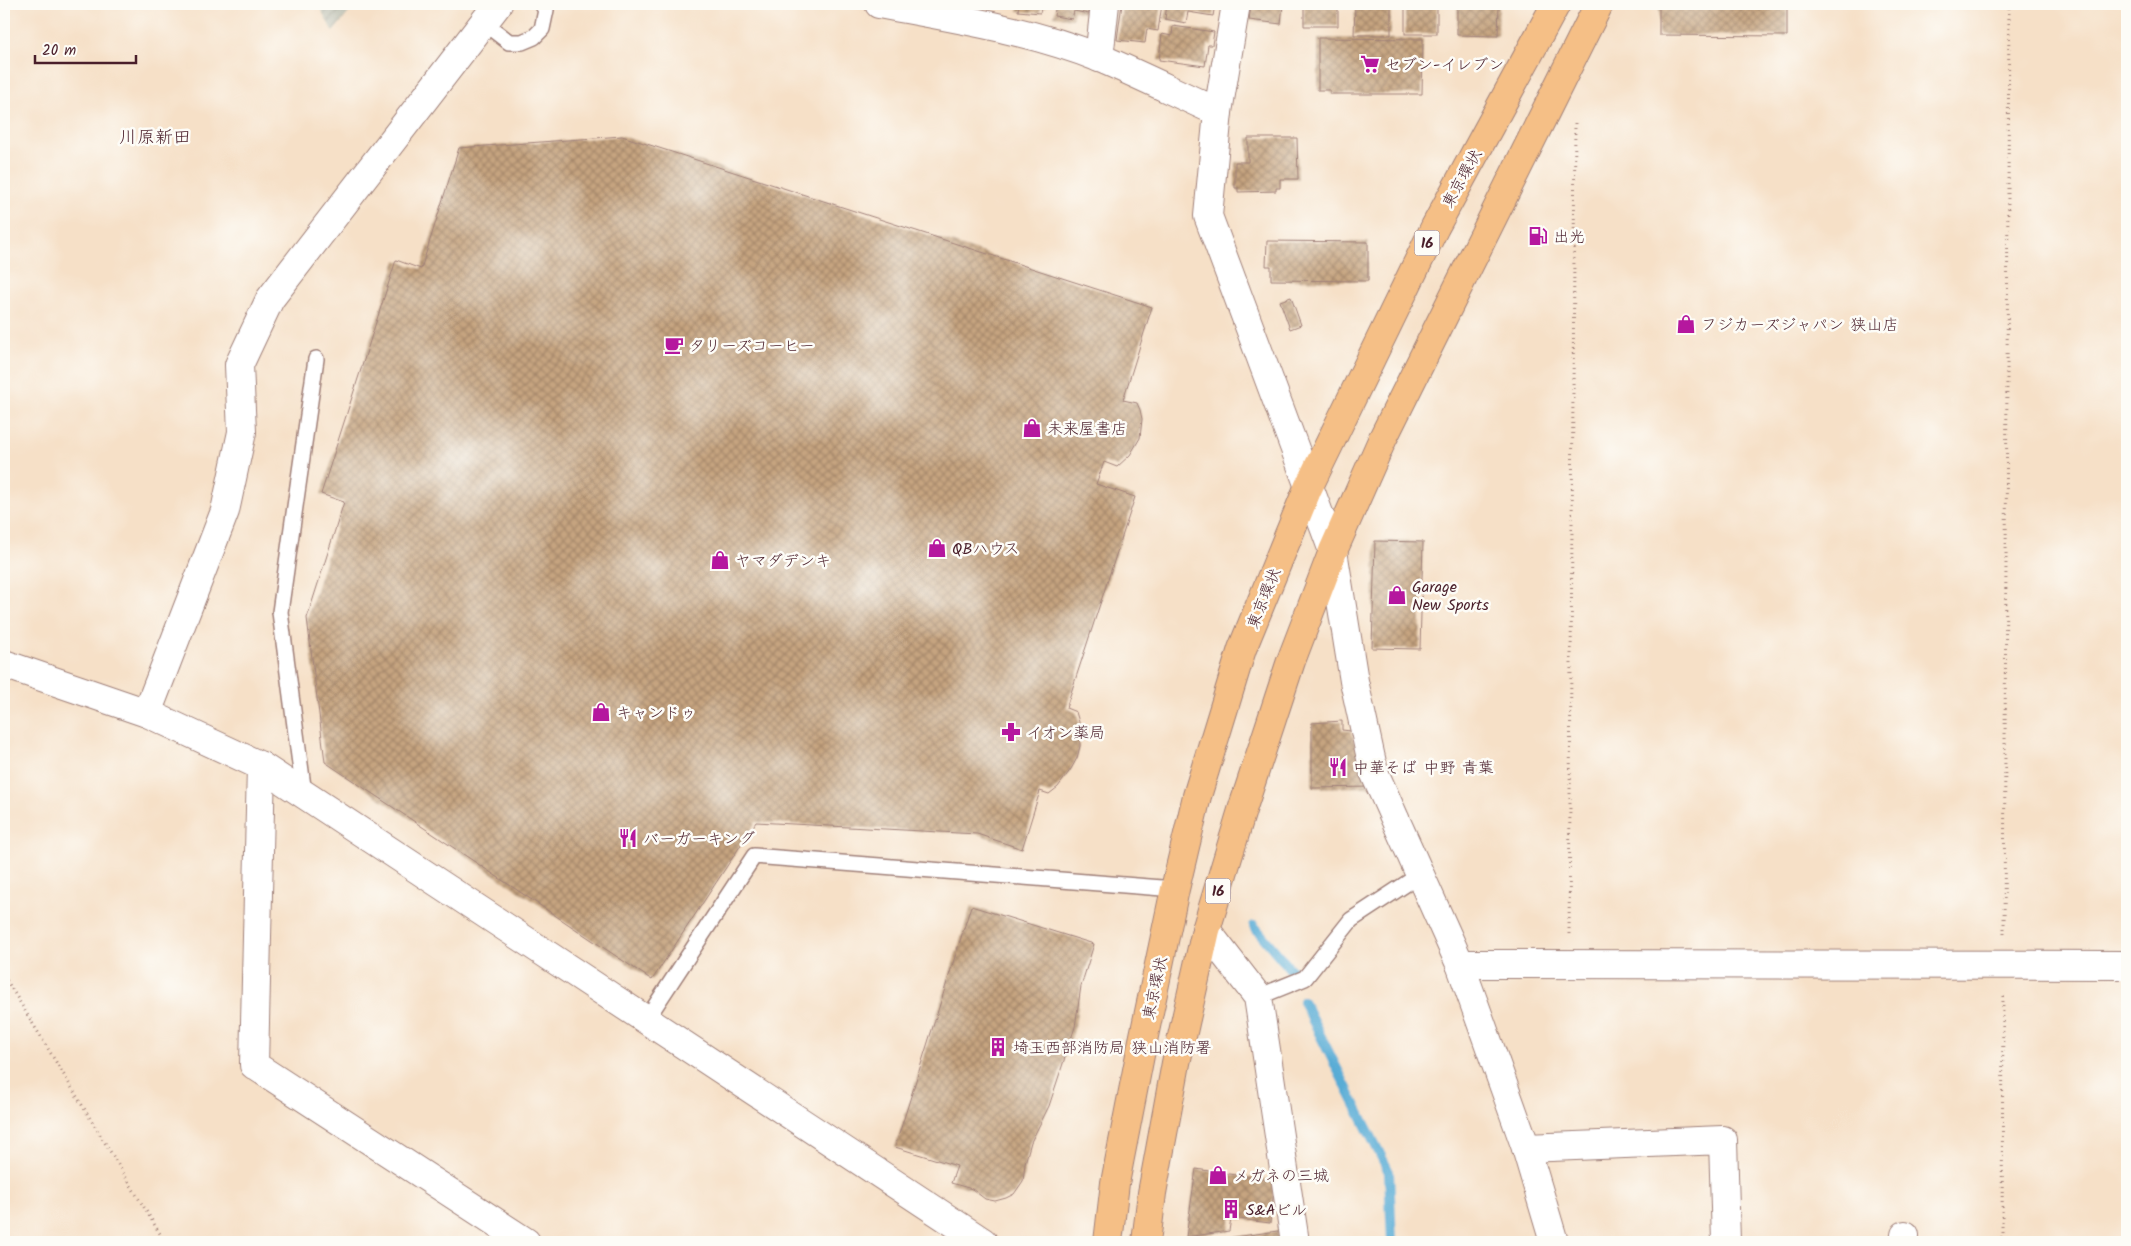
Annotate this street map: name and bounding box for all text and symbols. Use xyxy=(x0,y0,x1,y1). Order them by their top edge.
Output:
scale bar xyxy=(35,32,136,64)
text: 20 m xyxy=(42,39,76,63)
supermarket icon: セブン-イレブン xyxy=(1359,53,1381,75)
place label: セブン-イレブン xyxy=(1385,53,1504,78)
district label: 川原新田 xyxy=(119,124,191,153)
street label: 東京環状 xyxy=(1436,145,1489,213)
fuel station icon: 出光 xyxy=(1527,225,1549,247)
place label: 出光 xyxy=(1553,225,1585,250)
road number: 16 xyxy=(1414,230,1440,256)
shop icon: フジカーズジャパン 狭山店 xyxy=(1675,313,1697,335)
place label: フジカーズジャパン 狭山店 xyxy=(1701,313,1898,338)
cafe icon: タリーズコーヒー xyxy=(663,334,685,356)
place label: タリーズコーヒー xyxy=(689,334,815,359)
shop icon: 未来屋書店 xyxy=(1021,417,1043,439)
place label: 未来屋書店 xyxy=(1047,417,1127,442)
shop icon: QBハウス xyxy=(926,537,948,559)
place label: QBハウス xyxy=(952,537,1020,562)
shop icon: ヤマダデンキ xyxy=(709,549,731,571)
place label: ヤマダデンキ xyxy=(735,549,831,574)
street label: 東京環状 xyxy=(1241,564,1288,633)
place label: Garage New Sports xyxy=(1412,575,1489,618)
shop icon: Garage New Sports xyxy=(1386,584,1408,606)
shop icon: キャンドゥ xyxy=(590,701,612,723)
place label: キャンドゥ xyxy=(616,701,696,726)
pharmacy icon: イオン薬局 xyxy=(1000,721,1022,743)
place label: イオン薬局 xyxy=(1026,721,1105,746)
restaurant icon: 中華そば 中野 青葉 xyxy=(1327,756,1349,778)
place label: 中華そば 中野 青葉 xyxy=(1353,756,1494,781)
restaurant icon: バーガーキング xyxy=(617,827,639,849)
place label: バーガーキング xyxy=(643,827,755,852)
road number: 16 xyxy=(1206,878,1230,904)
street label: 東京環状 xyxy=(1137,954,1174,1022)
building icon: 埼玉西部消防局 狭山消防署 xyxy=(987,1036,1009,1058)
place label: 埼玉西部消防局 狭山消防署 xyxy=(1013,1036,1211,1061)
shop icon: メガネの三城 xyxy=(1207,1164,1229,1186)
place label: メガネの三城 xyxy=(1233,1164,1329,1189)
building icon: S&Aビル xyxy=(1220,1198,1242,1220)
place label: S&Aビル xyxy=(1246,1198,1307,1223)

